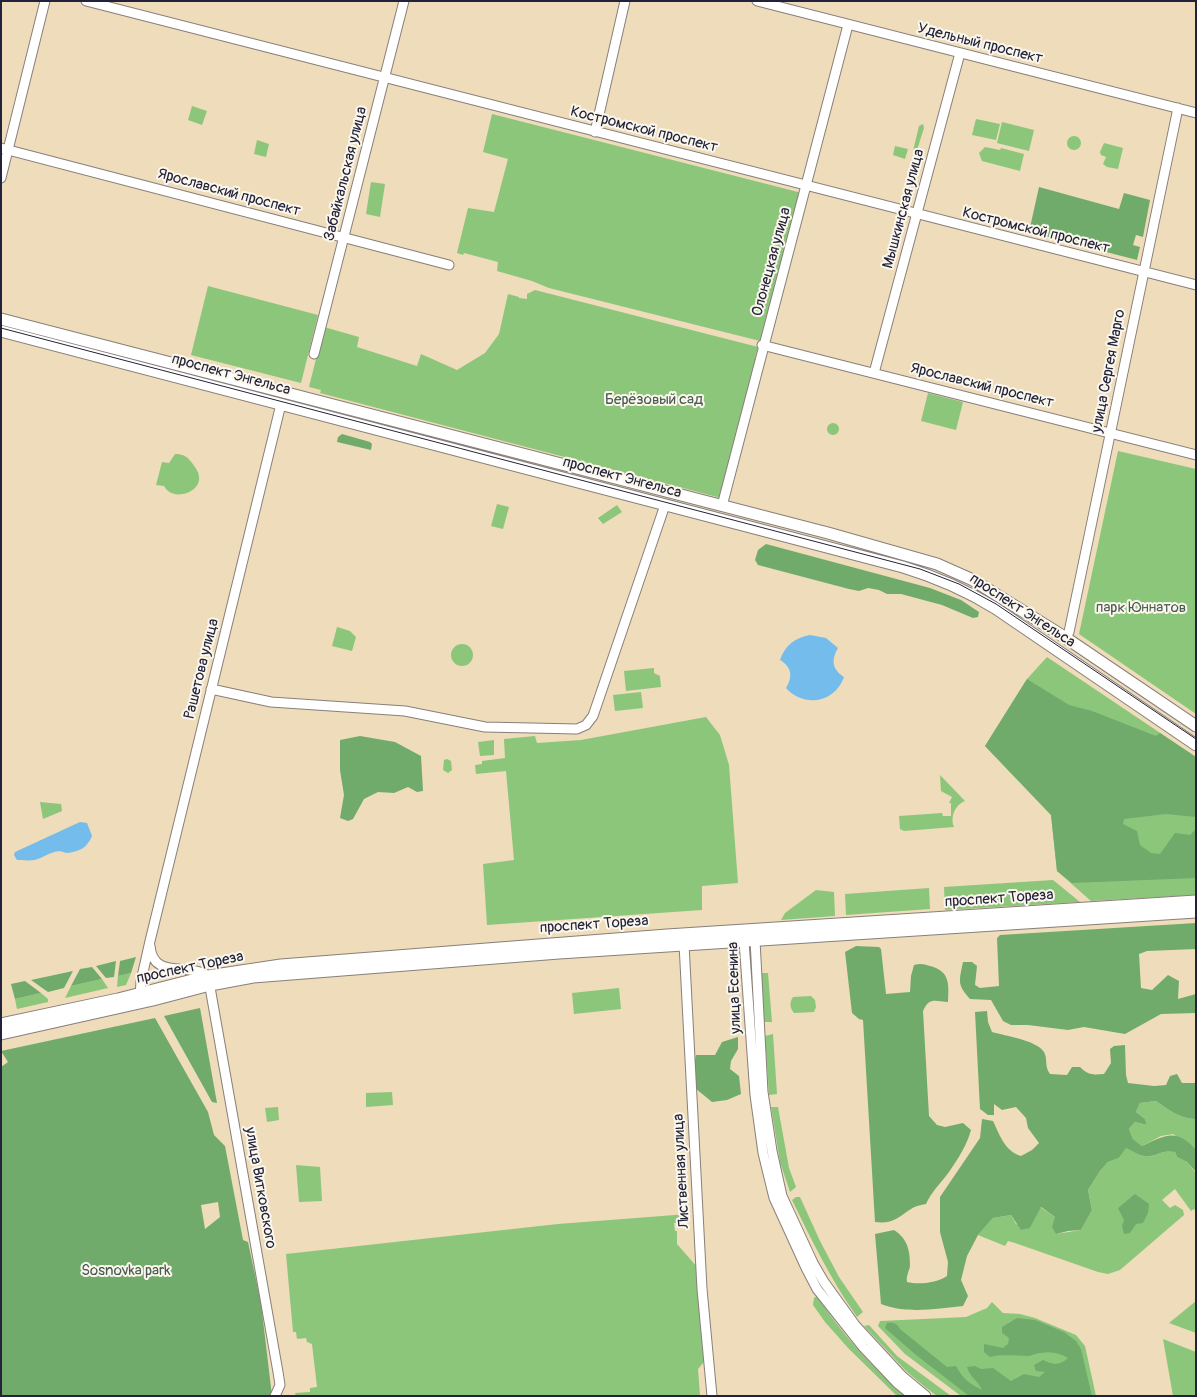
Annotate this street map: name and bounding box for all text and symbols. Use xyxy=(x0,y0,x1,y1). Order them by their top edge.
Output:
street label: Удельный проспект xyxy=(916,20,1044,68)
street label: Костромской проспект xyxy=(569,103,719,157)
street label: Забайкальская улица xyxy=(321,105,371,243)
street label: Мышкинская улица xyxy=(879,147,929,271)
street label: Ярославский проспект xyxy=(156,165,302,221)
street label: Костромской проспект xyxy=(961,204,1111,258)
street label: Олонецкая улица xyxy=(749,206,795,318)
street label: улица Сергея Марго xyxy=(1088,308,1130,434)
street label: проспект Энгельса xyxy=(170,350,292,400)
street label: Ярославский проспект xyxy=(909,360,1055,412)
park label: Берёзовый сад xyxy=(605,391,703,409)
street label: проспект Энгельса xyxy=(561,453,683,503)
street label: проспект Энгельса xyxy=(966,570,1078,652)
park label: парк Юннатов xyxy=(1096,599,1186,617)
street label: Рашетова улица xyxy=(181,617,223,721)
street label: проспект Тореза xyxy=(944,886,1054,912)
street label: проспект Тореза xyxy=(539,912,649,938)
street label: улица Есенина xyxy=(724,942,746,1034)
street label: проспект Тореза xyxy=(135,948,245,988)
street label: Лиственная улица xyxy=(670,1113,694,1229)
street label: улица Витковского xyxy=(240,1126,280,1250)
park label: Sosnovka park xyxy=(81,1262,171,1280)

